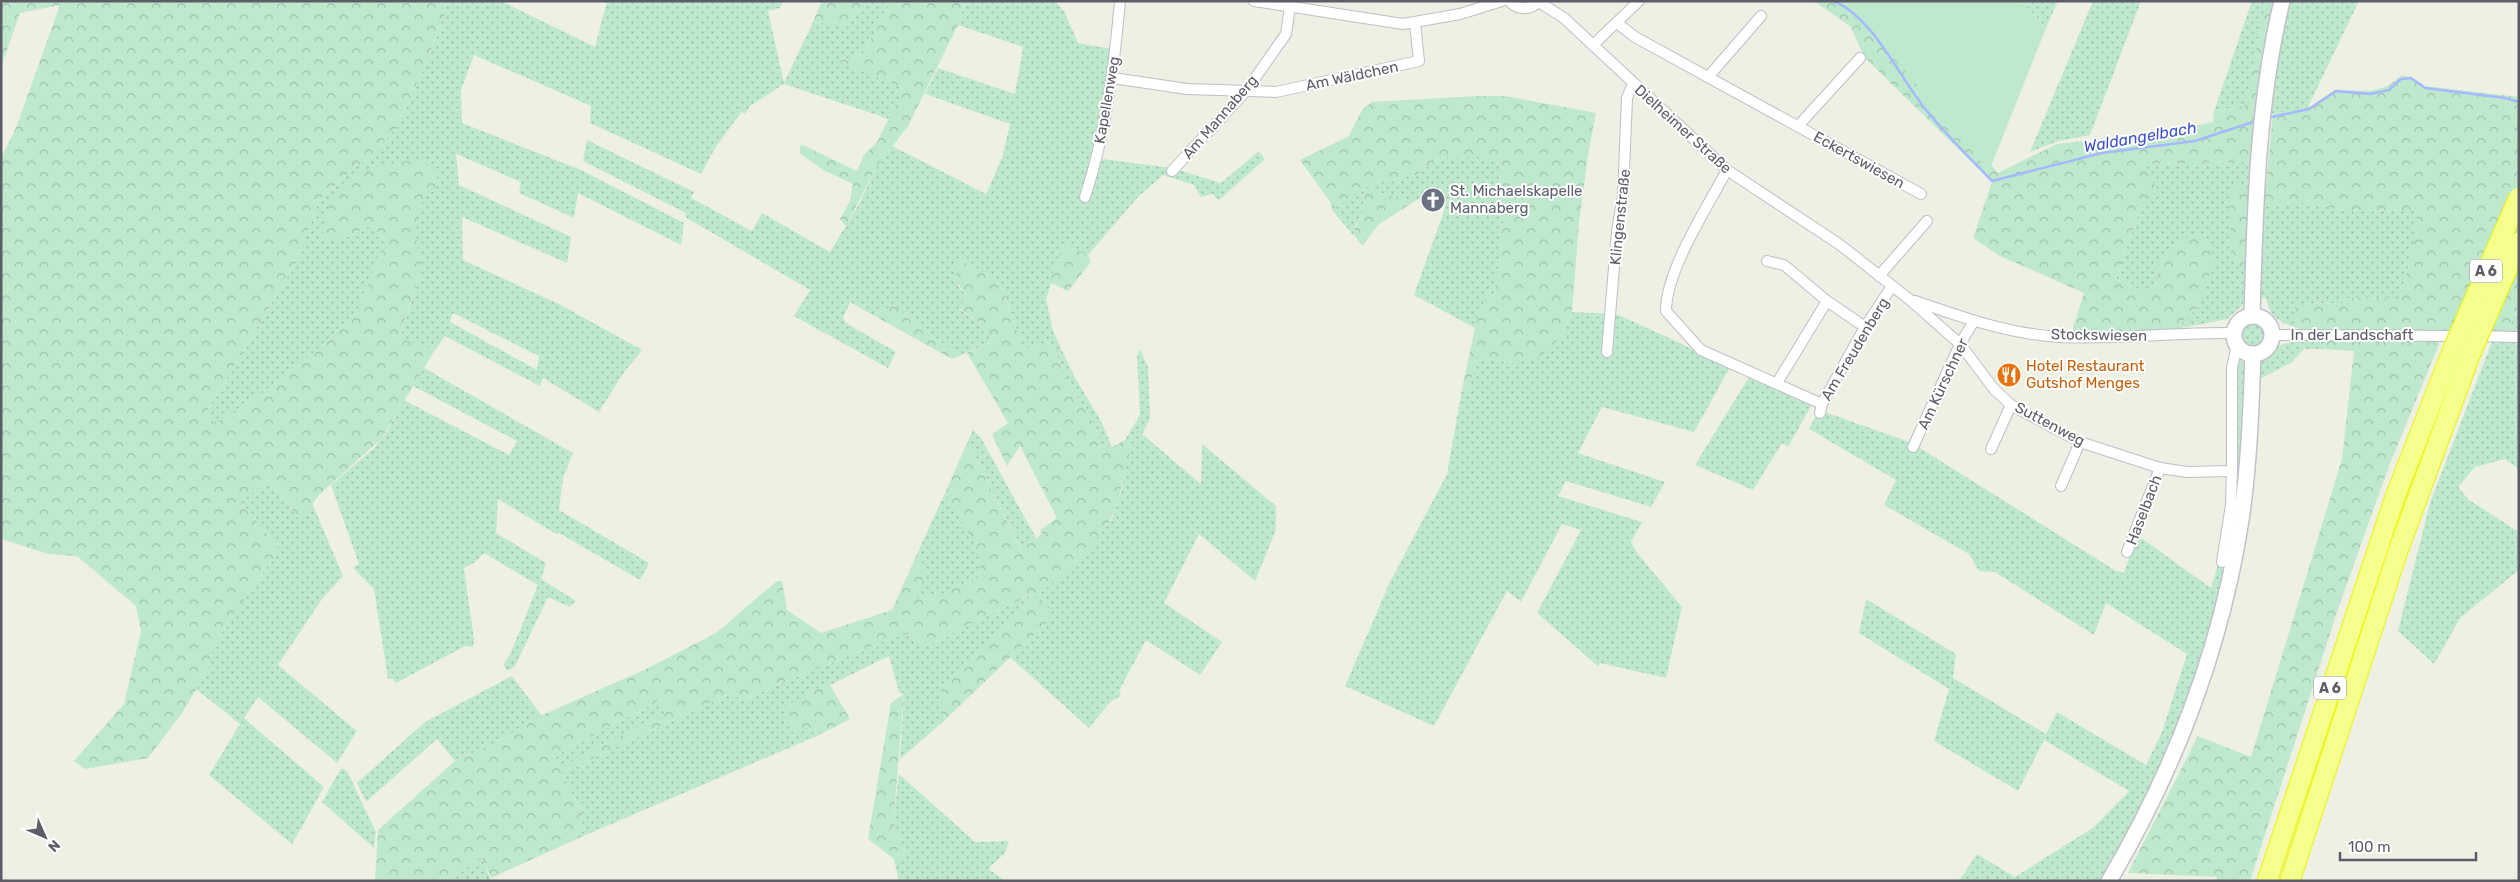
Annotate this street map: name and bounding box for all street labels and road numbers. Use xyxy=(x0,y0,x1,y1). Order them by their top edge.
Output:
street label: Kapellenweg xyxy=(1090,55,1124,145)
street label: Am Wäldchen xyxy=(1304,57,1400,95)
street label: Am Mannaberg xyxy=(1179,71,1261,163)
street label: Dielheimer Straße xyxy=(1631,81,1735,177)
street label: Eckertswiesen xyxy=(1810,128,1908,192)
street label: Klingenstraße xyxy=(1606,168,1634,266)
road number: A 6 xyxy=(2470,260,2502,282)
street label: Am Freudenberg xyxy=(1817,294,1893,404)
street label: Stockswiesen xyxy=(2051,325,2147,345)
street label: In der Landschaft xyxy=(2291,326,2414,344)
street label: Am Kürschner xyxy=(1914,335,1972,433)
street label: Suttenweg xyxy=(2012,398,2088,450)
street label: Haselbach xyxy=(2122,473,2166,547)
road number: A 6 xyxy=(2314,676,2346,700)

